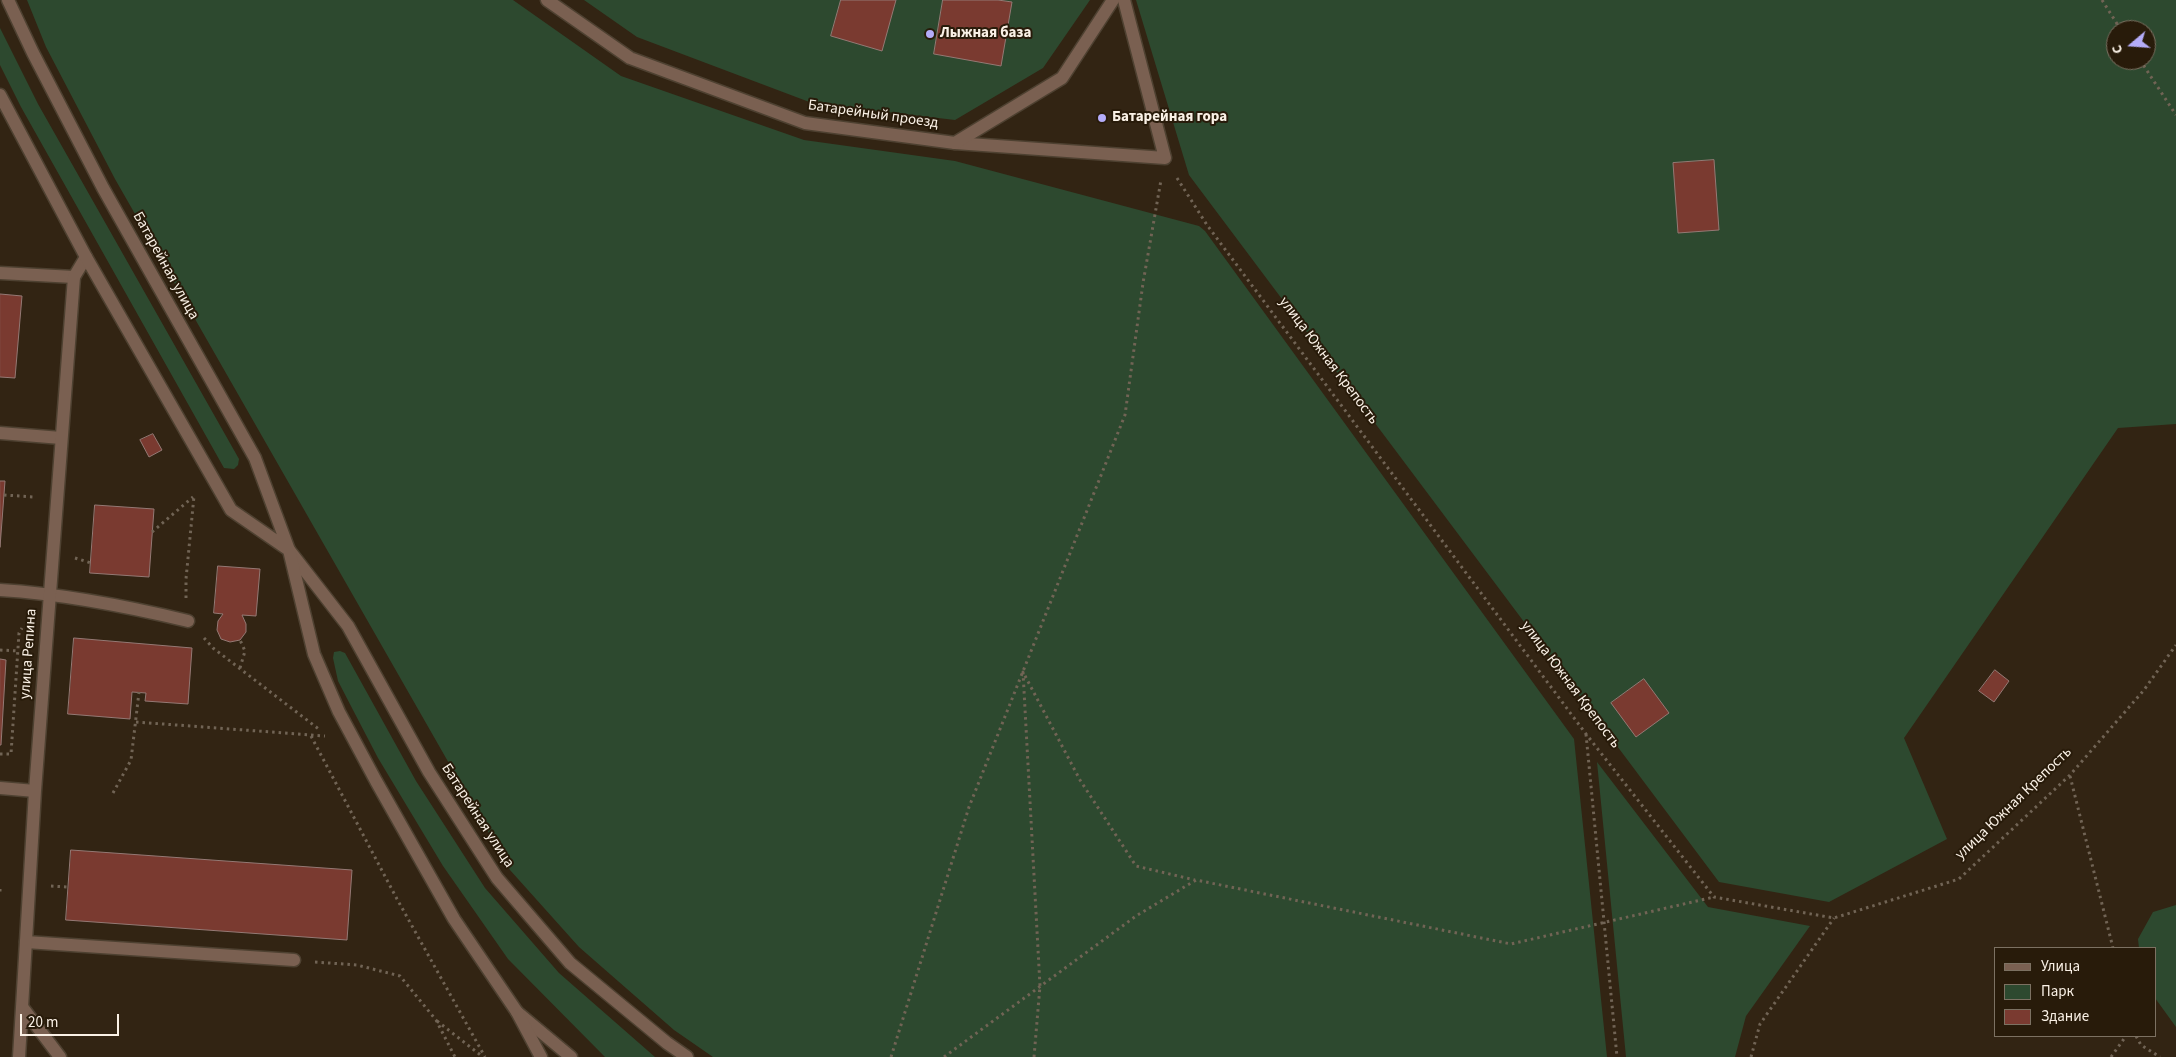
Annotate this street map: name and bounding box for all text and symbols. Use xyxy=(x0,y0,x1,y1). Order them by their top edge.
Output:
north arrow xyxy=(2106,20,2156,70)
place label: Лыжная база xyxy=(940,25,1031,43)
marker: Лыжная база xyxy=(924,28,936,40)
text: С xyxy=(2107,42,2128,56)
street label: Батарейный проезд xyxy=(807,97,939,133)
place label: Батарейная гора xyxy=(1112,109,1227,127)
marker: Батарейная гора xyxy=(1096,112,1108,124)
street label: Батарейная улица xyxy=(128,209,202,323)
street label: улица Южная Крепость xyxy=(1274,294,1382,428)
street label: улица Репина xyxy=(17,608,41,700)
street label: улица Южная Крепость xyxy=(1516,618,1624,752)
street label: улица Южная Крепость xyxy=(1952,744,2076,864)
street label: Батарейная улица xyxy=(437,761,517,871)
legend xyxy=(1994,947,2156,1037)
text: Улица xyxy=(2041,956,2080,977)
text: Парк xyxy=(2041,981,2074,1002)
scale bar xyxy=(22,1004,121,1036)
text: Здание xyxy=(2041,1006,2089,1027)
text: 20 m xyxy=(28,1012,58,1033)

